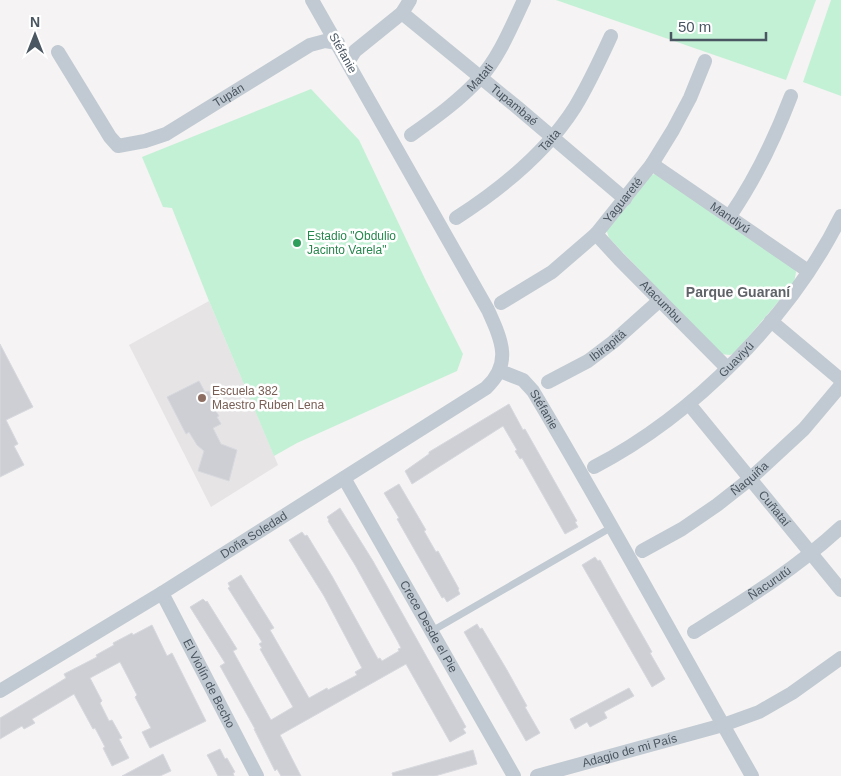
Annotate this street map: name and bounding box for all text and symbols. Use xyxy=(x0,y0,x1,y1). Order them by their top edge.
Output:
north arrow xyxy=(10,10,60,60)
scale bar xyxy=(671,10,766,42)
text: N xyxy=(30,14,40,30)
text: 50 m xyxy=(678,18,711,35)
street label: Stéfanie xyxy=(326,30,360,76)
street label: Matati xyxy=(464,61,496,94)
street label: Tupán xyxy=(211,80,247,110)
street label: Tupambaé xyxy=(488,81,541,129)
street label: Taita xyxy=(536,126,564,155)
street label: Yaguareté xyxy=(600,174,646,226)
street label: Mandiyú xyxy=(708,199,753,236)
place label: Estadio "Obdulio Jacinto Varela" xyxy=(307,229,396,257)
marker: Estadio "Obdulio Jacinto Varela" xyxy=(291,237,303,249)
street label: Atacumbu xyxy=(637,277,685,326)
district label: Parque Guaraní xyxy=(686,284,791,300)
street label: Ibirapitá xyxy=(586,327,629,364)
street label: Guaviyú xyxy=(716,339,757,380)
place label: Escuela 382 Maestro Ruben Lena xyxy=(212,384,324,412)
street label: Stéfanie xyxy=(527,387,561,432)
marker: Escuela 382 Maestro Ruben Lena xyxy=(196,392,208,404)
street label: Ñaquiña xyxy=(728,459,771,498)
street label: Cuñataí xyxy=(756,488,794,530)
street label: Doña Soledad xyxy=(218,509,290,561)
street label: Ñacurutú xyxy=(746,563,794,603)
street label: Crece Desde el Pie xyxy=(397,578,461,675)
street label: El Violín de Becho xyxy=(180,637,238,731)
street label: Adagio de mi País xyxy=(581,731,678,770)

